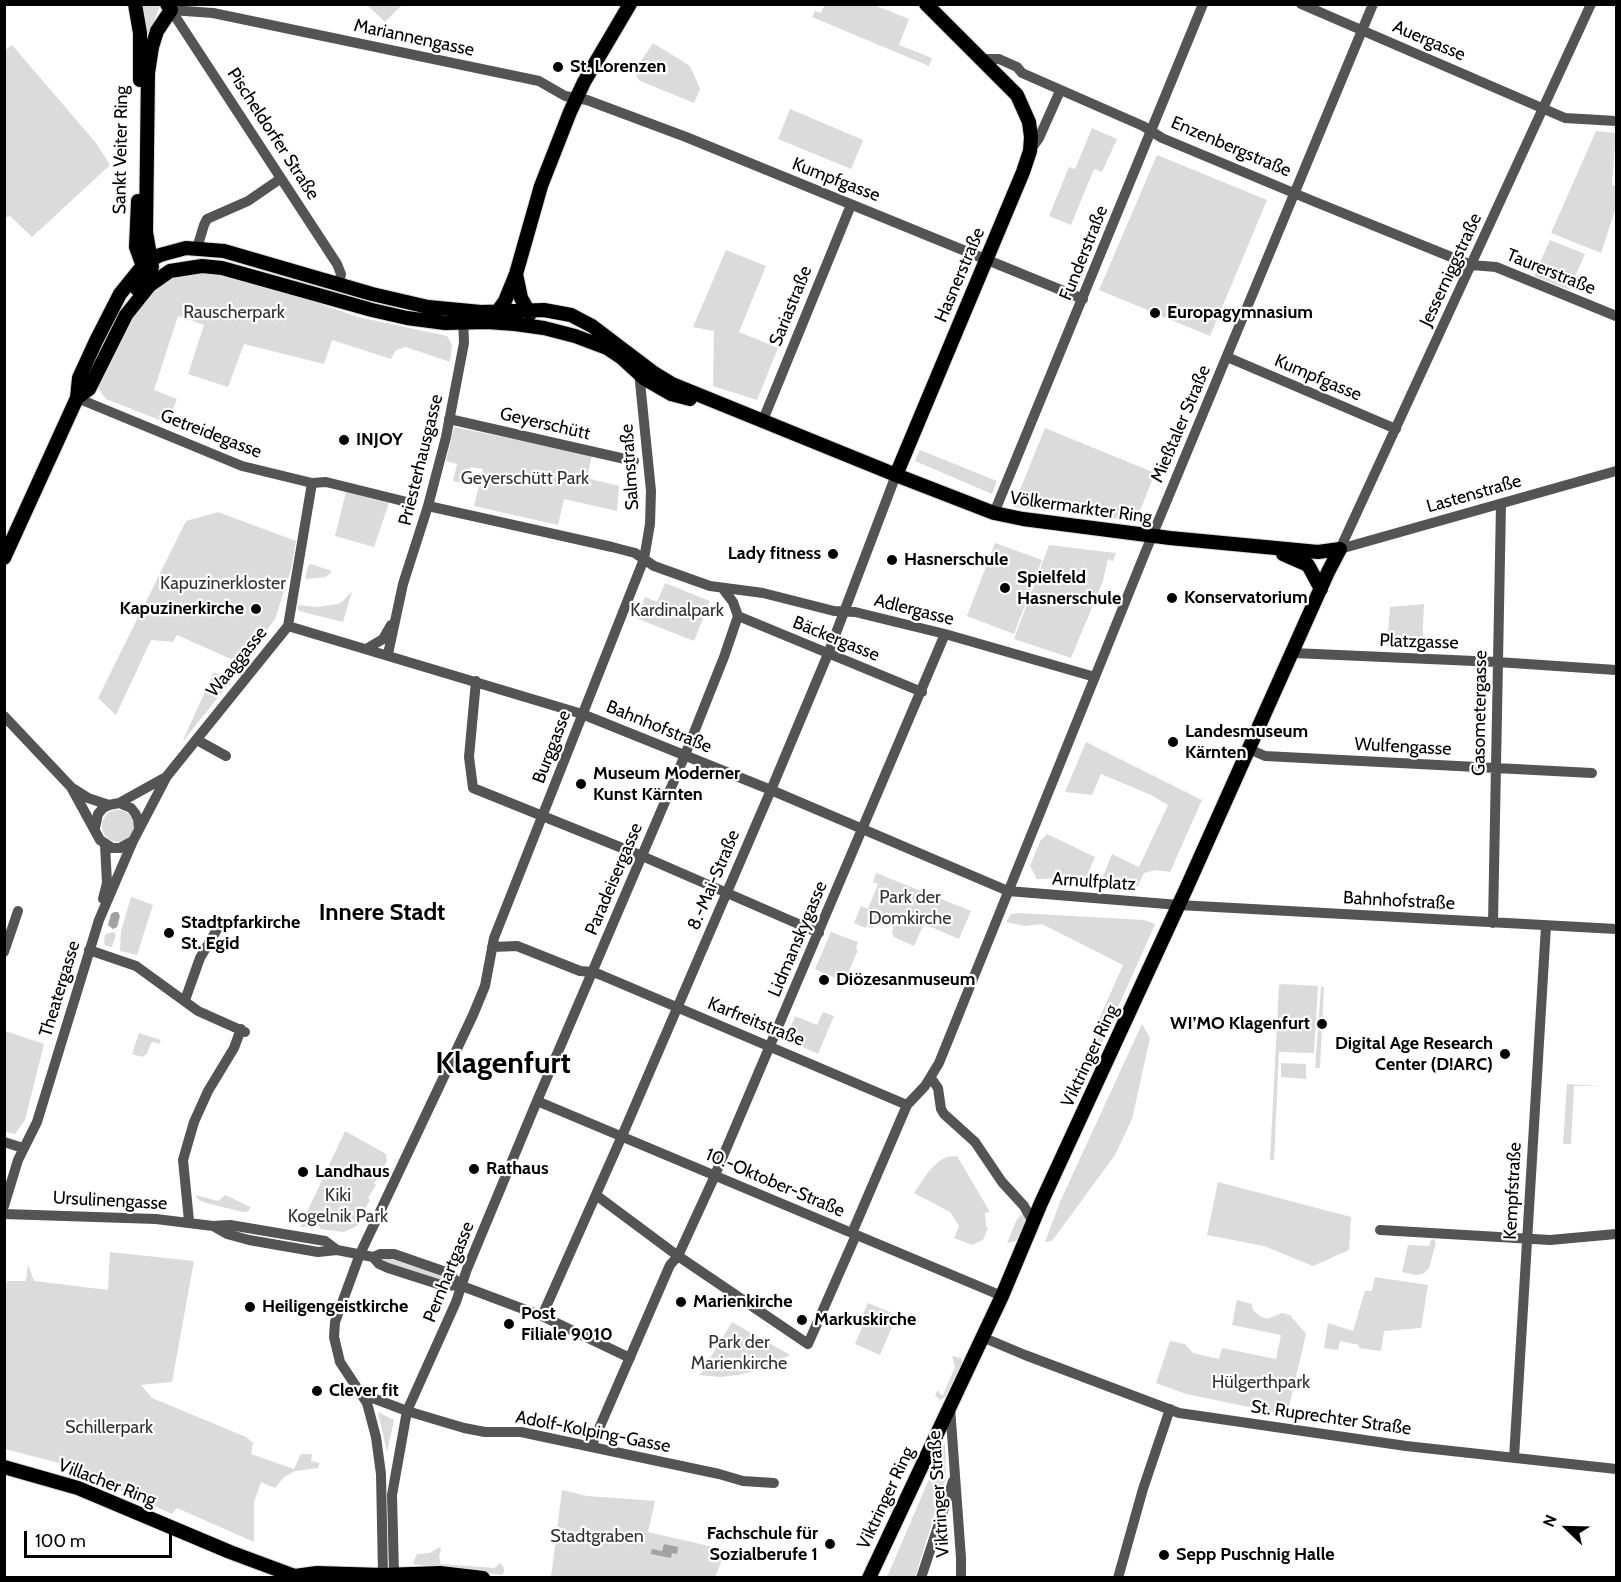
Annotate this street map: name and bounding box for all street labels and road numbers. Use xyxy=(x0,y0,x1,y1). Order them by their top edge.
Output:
street label: Mariannengasse xyxy=(352,15,476,61)
street label: Auergasse xyxy=(1389,16,1469,66)
street label: Pischeldorfer Straße xyxy=(222,64,324,204)
street label: Sankt Veiter Ring xyxy=(109,85,133,215)
street label: Enzenbergstraße xyxy=(1168,112,1294,182)
street label: Kumpfgasse xyxy=(789,153,883,207)
street label: Funderstraße xyxy=(1055,202,1113,304)
street label: Jesserniggstraße xyxy=(1415,210,1487,330)
street label: Hasnerstraße xyxy=(930,224,990,326)
street label: Taurerstraße xyxy=(1503,244,1599,300)
street label: Sariastraße xyxy=(765,263,817,349)
street label: Kumpfgasse xyxy=(1271,350,1365,406)
street label: Mießtaler Straße xyxy=(1147,362,1215,486)
street label: Priesterhausgasse xyxy=(394,392,448,528)
street label: Geyerschütt xyxy=(498,403,592,445)
street label: Getreidegasse xyxy=(157,405,265,463)
street label: Salmstraße xyxy=(616,423,644,511)
street label: Lastenstraße xyxy=(1424,470,1524,518)
street label: Völkermarkter Ring xyxy=(1009,487,1153,529)
street label: Adlergasse xyxy=(872,590,956,630)
street label: Bäckergasse xyxy=(789,612,883,666)
street label: Waaggasse xyxy=(202,622,272,702)
street label: Platzgasse xyxy=(1379,630,1459,654)
street label: Gasometergasse xyxy=(1468,650,1492,776)
street label: Bahnhofstraße xyxy=(603,696,715,758)
street label: Burggasse xyxy=(528,707,576,787)
street label: Wulfengasse xyxy=(1354,734,1452,760)
street label: Paradeisergasse xyxy=(581,820,647,938)
street label: 8.-Mai-Straße xyxy=(683,827,745,933)
street label: Arnulfplatz xyxy=(1051,868,1137,896)
street label: Lidmanskygasse xyxy=(764,878,832,1000)
street label: Bahnhofstraße xyxy=(1343,887,1455,915)
street label: Theatergasse xyxy=(35,938,85,1040)
street label: Karfreitstraße xyxy=(705,993,807,1051)
street label: Viktringer Ring xyxy=(1057,1001,1123,1111)
street label: Kempfstraße xyxy=(1500,1142,1526,1240)
street label: 10.-Oktober-Straße xyxy=(702,1144,848,1222)
street label: Ursulinengasse xyxy=(52,1187,168,1215)
street label: Pernhartgasse xyxy=(419,1218,479,1326)
street label: St. Ruprechter Straße xyxy=(1249,1396,1413,1440)
street label: Adolf-Kolping-Gasse xyxy=(514,1406,672,1458)
street label: Viktringer Straße xyxy=(924,1430,954,1558)
street label: Viktringer Ring xyxy=(853,1443,919,1553)
street label: Villacher Ring xyxy=(55,1454,159,1512)

